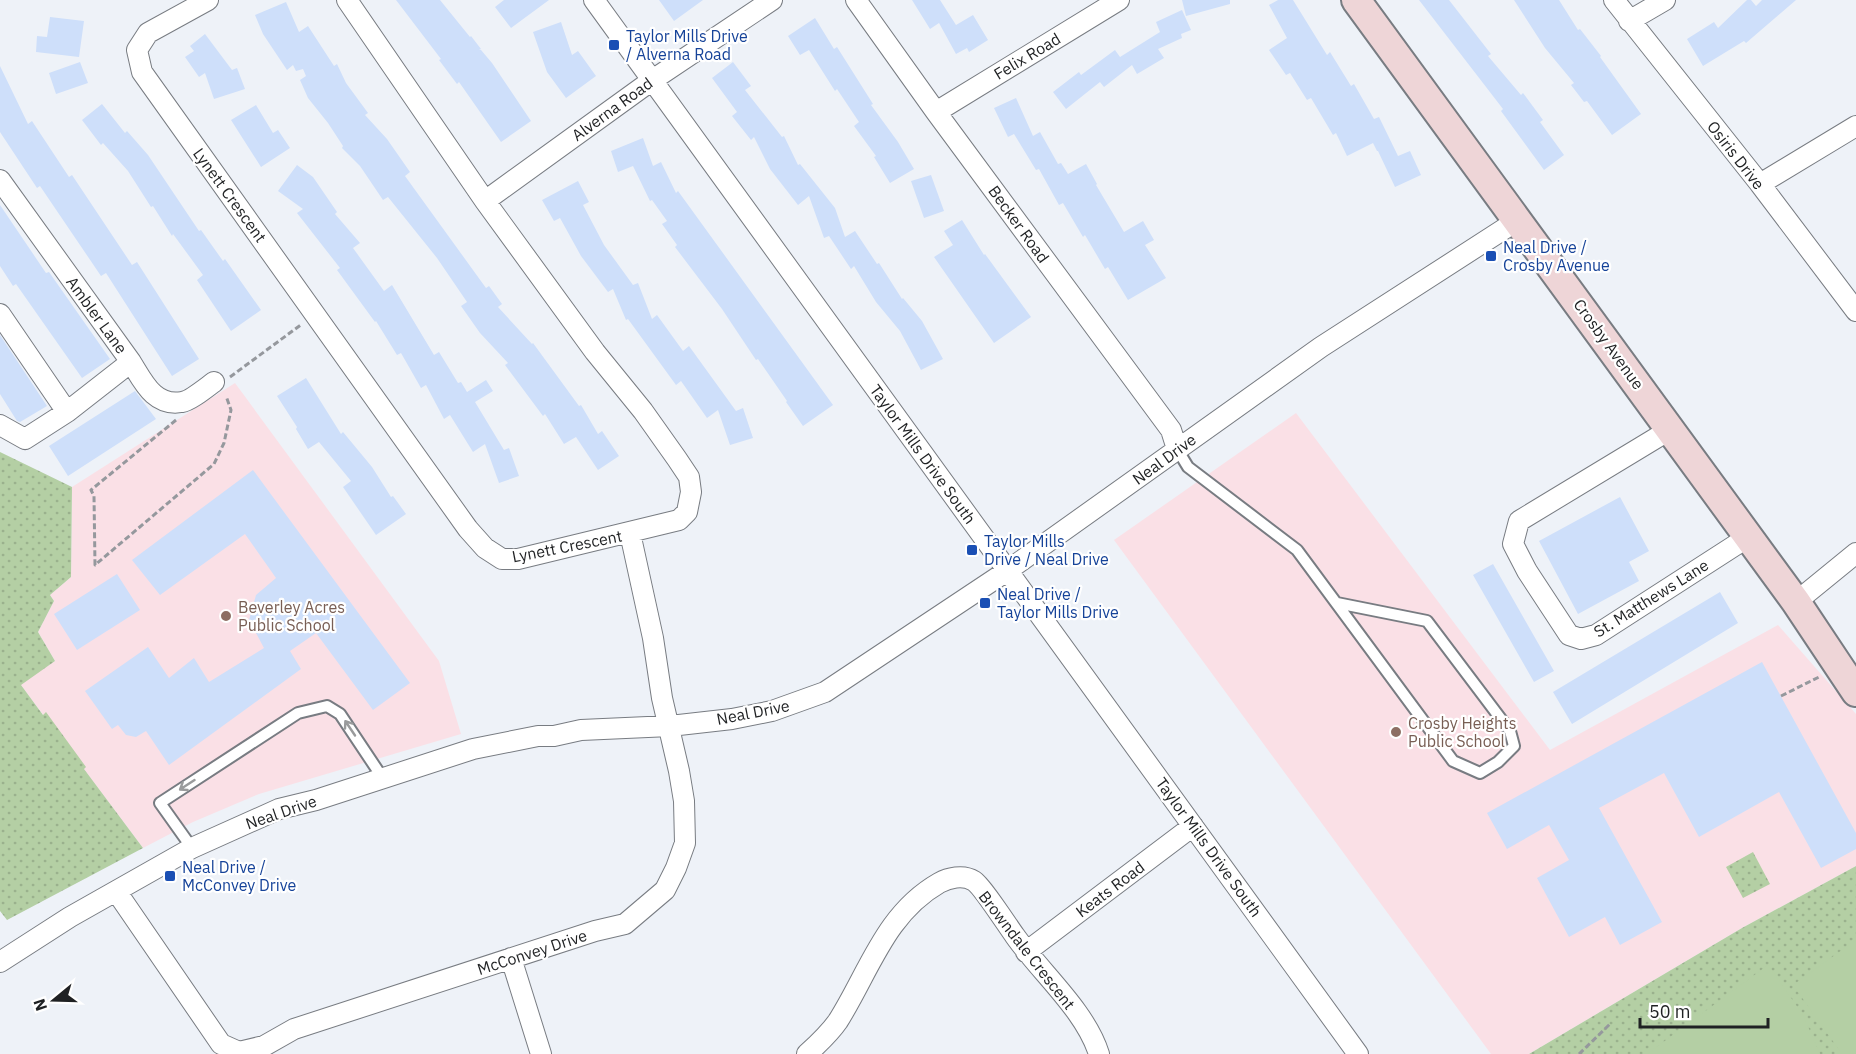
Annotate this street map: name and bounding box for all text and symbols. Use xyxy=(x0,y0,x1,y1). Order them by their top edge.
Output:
place label: Taylor Mills Drive / Alverna Road xyxy=(626,26,748,64)
street label: Felix Road xyxy=(990,28,1064,84)
marker: Taylor Mills Drive / Alverna Road xyxy=(607,38,621,52)
street label: Alverna Road xyxy=(568,73,656,145)
street label: Osiris Drive xyxy=(1703,117,1769,194)
street label: Lynett Crescent xyxy=(189,144,271,246)
street label: Becker Road xyxy=(984,181,1054,267)
place label: Neal Drive / Crosby Avenue xyxy=(1503,237,1610,275)
marker: Neal Drive / Crosby Avenue xyxy=(1484,249,1498,263)
street label: Ambler Lane xyxy=(62,272,132,358)
street label: Crosby Avenue xyxy=(1570,295,1649,393)
street label: Taylor Mills Drive South xyxy=(866,380,980,528)
street label: Neal Drive xyxy=(1128,429,1200,489)
street label: Lynett Crescent xyxy=(510,526,624,566)
place label: Taylor Mills Drive / Neal Drive xyxy=(984,531,1109,569)
marker: Taylor Mills Drive / Neal Drive xyxy=(965,543,979,557)
street label: St. Matthews Lane xyxy=(1590,555,1712,641)
place label: Neal Drive / Taylor Mills Drive xyxy=(997,584,1119,622)
marker: Neal Drive / Taylor Mills Drive xyxy=(978,596,992,610)
place label: Beverley Acres Public School xyxy=(238,597,345,635)
marker: Beverley Acres Public School xyxy=(219,609,233,623)
street label: Neal Drive xyxy=(715,695,791,729)
place label: Crosby Heights Public School xyxy=(1408,713,1516,751)
one-way arrow xyxy=(344,721,356,737)
marker: Crosby Heights Public School xyxy=(1389,725,1403,739)
street label: Taylor Mills Drive South xyxy=(1152,773,1266,921)
one-way arrow xyxy=(179,780,196,792)
street label: Neal Drive xyxy=(243,790,319,833)
place label: Neal Drive / McConvey Drive xyxy=(182,857,296,895)
street label: Keats Road xyxy=(1072,857,1148,921)
marker: Neal Drive / McConvey Drive xyxy=(163,869,177,883)
street label: Browndale Crescent xyxy=(974,887,1080,1013)
street label: McConvey Drive xyxy=(475,925,590,979)
north arrow xyxy=(24,970,84,1030)
scale bar xyxy=(1640,991,1768,1029)
text: N xyxy=(28,996,51,1014)
text: 50 m xyxy=(1649,1000,1691,1023)

